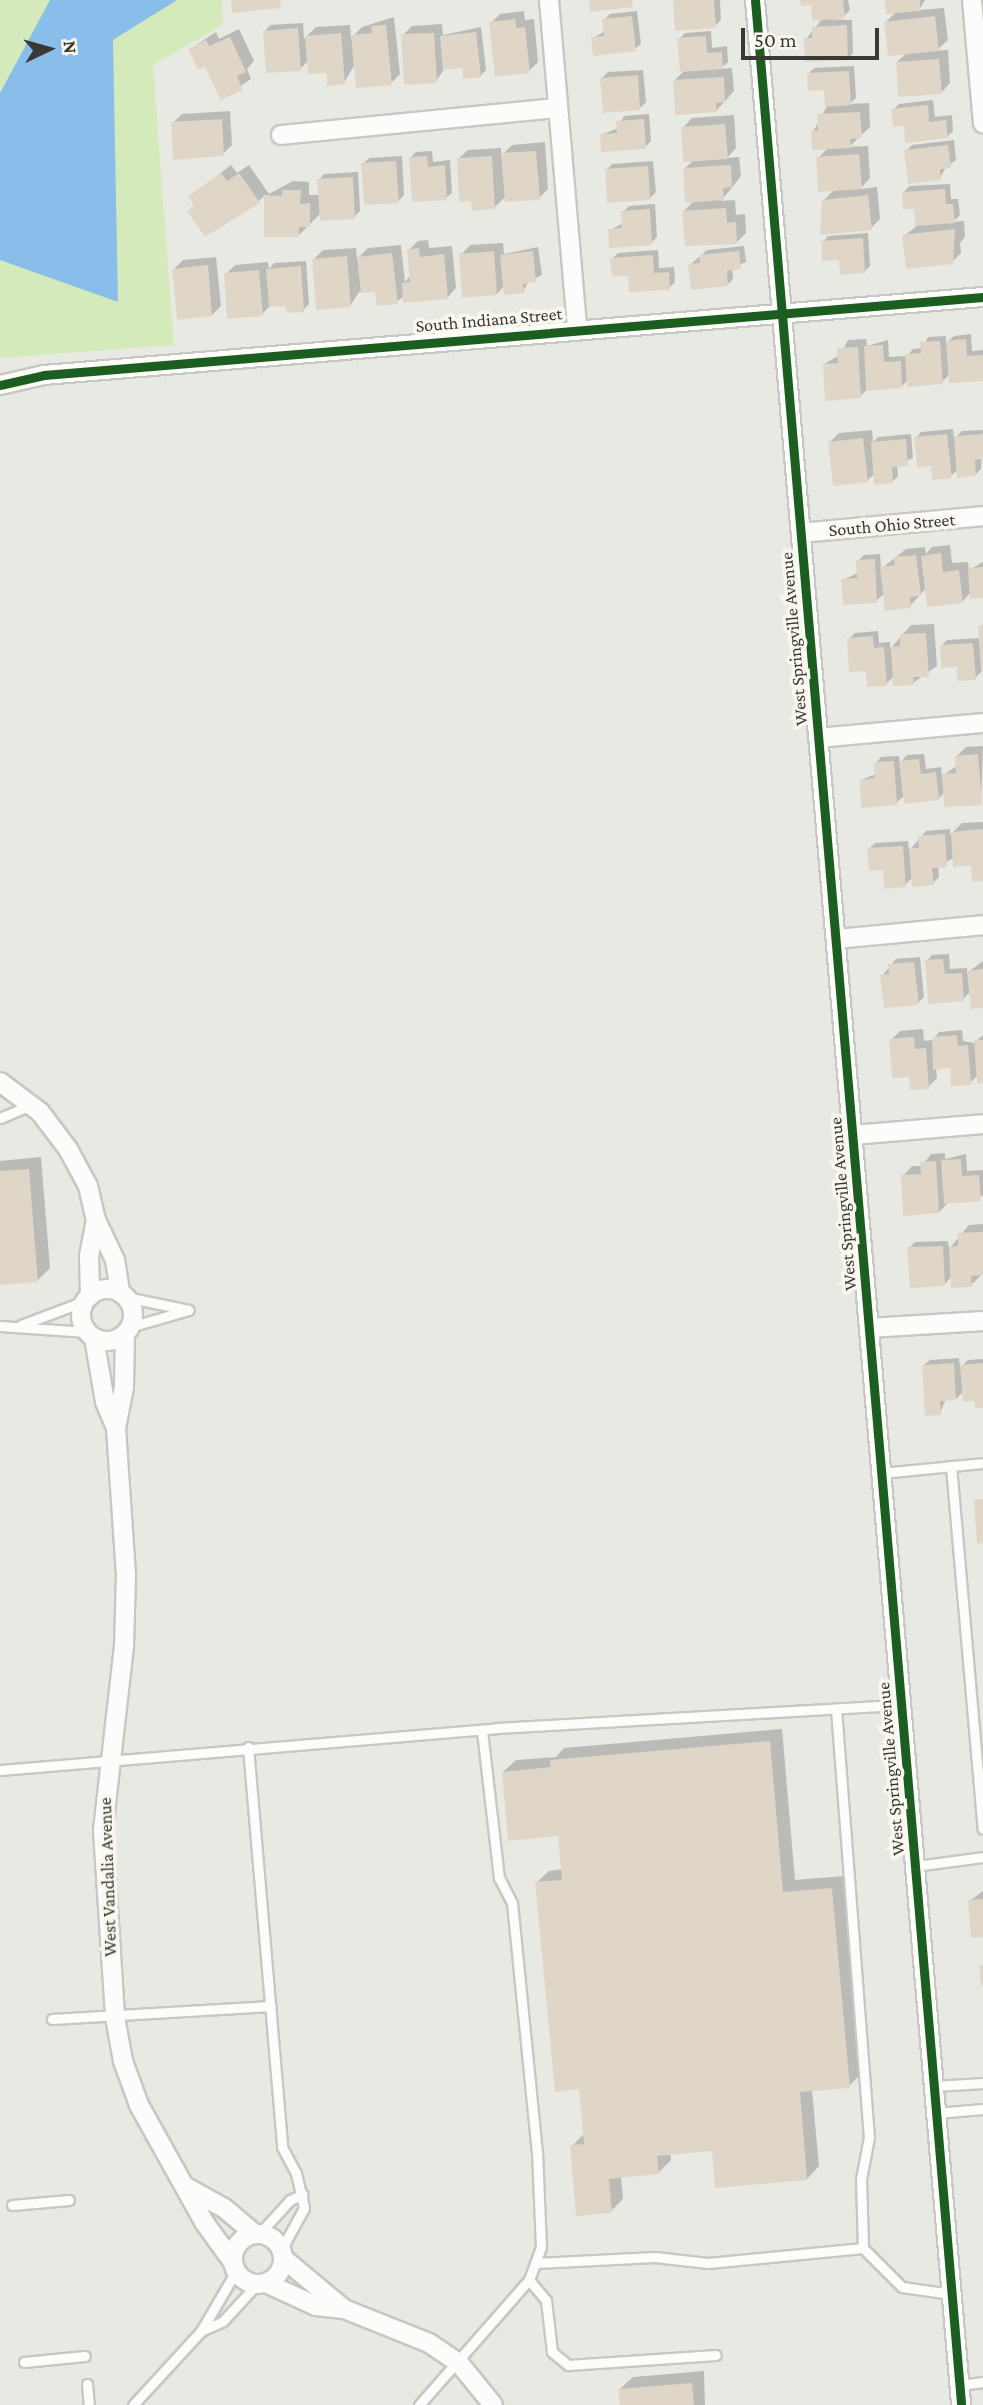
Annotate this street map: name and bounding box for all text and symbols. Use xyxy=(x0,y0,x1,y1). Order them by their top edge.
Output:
north arrow xyxy=(14,14,84,84)
scale bar xyxy=(745,14,883,58)
text: 50 m xyxy=(754,28,797,52)
text: N xyxy=(59,40,81,54)
street label: South Indiana Street xyxy=(415,303,563,337)
street label: South Ohio Street xyxy=(828,509,956,541)
street label: West Springville Avenue xyxy=(776,551,812,727)
street label: West Springville Avenue xyxy=(825,1116,861,1292)
street label: West Springville Avenue xyxy=(873,1681,909,1857)
street label: West Vandalia Avenue xyxy=(94,1797,122,1957)

